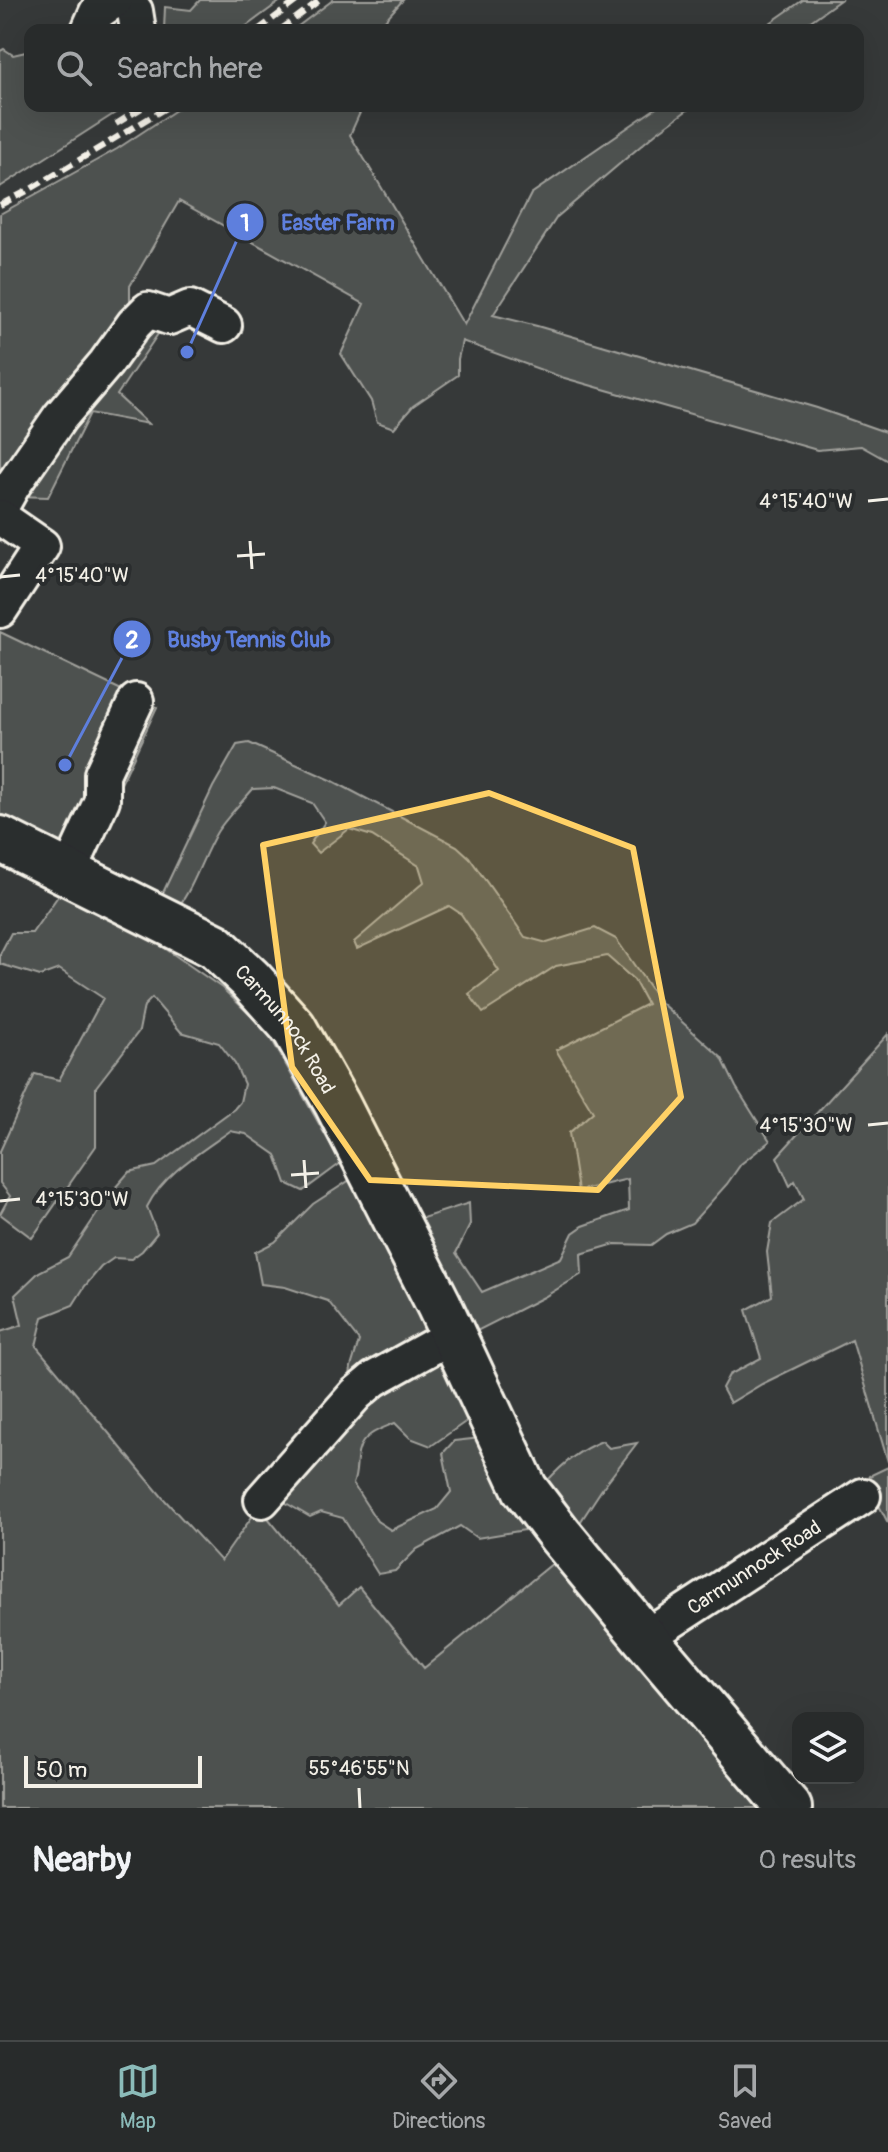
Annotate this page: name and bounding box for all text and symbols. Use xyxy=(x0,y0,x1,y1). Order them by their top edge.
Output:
search box xyxy=(24,24,864,112)
icon: search xyxy=(52,46,96,90)
text: Search here xyxy=(116,50,263,87)
callout: Easter Farm xyxy=(225,199,411,245)
text: 1 xyxy=(240,209,250,238)
text: Easter Farm xyxy=(281,209,395,237)
text: 4°15'40"W xyxy=(759,489,853,514)
text: 4°15'40"W xyxy=(35,563,129,588)
callout: Busby Tennis Club xyxy=(112,616,347,662)
text: 2 xyxy=(125,626,139,655)
text: Busby Tennis Club xyxy=(167,626,331,654)
street label: Carmunnock Road xyxy=(230,960,341,1098)
text: 4°15'30"W xyxy=(760,1113,853,1138)
text: 4°15'30"W xyxy=(36,1187,129,1212)
street label: Carmunnock Road xyxy=(683,1515,826,1620)
map controls xyxy=(792,1712,864,1784)
button: layers xyxy=(792,1712,864,1784)
scale bar xyxy=(24,1752,202,1788)
text: 50 m xyxy=(36,1756,87,1784)
text: 55°46'55"N xyxy=(309,1756,409,1781)
text: Nearby xyxy=(32,1839,131,1882)
text: 0 results xyxy=(759,1844,856,1876)
tab: Map xyxy=(116,2059,160,2135)
tab: Directions xyxy=(392,2059,485,2135)
tab: Saved xyxy=(717,2059,772,2135)

